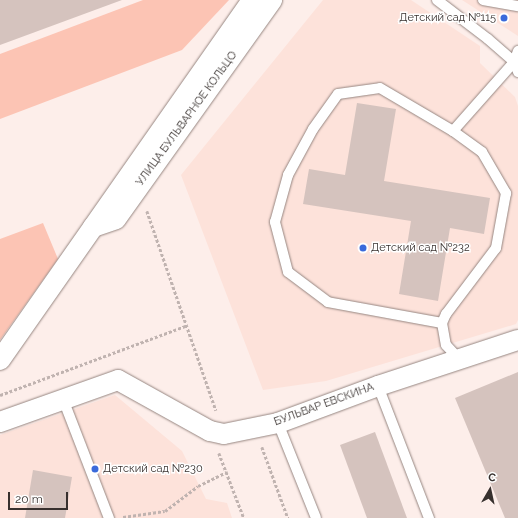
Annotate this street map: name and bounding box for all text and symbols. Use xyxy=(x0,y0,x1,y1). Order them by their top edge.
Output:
place label: Детский сад №115 xyxy=(399,11,496,25)
marker: Детский сад №115 xyxy=(499,13,509,23)
street label: УЛИЦА БУЛЬВАРНОЕ КОЛЬЦО xyxy=(134,49,240,189)
place label: Детский сад №232 xyxy=(371,241,470,255)
marker: Детский сад №232 xyxy=(358,243,368,253)
street label: БУЛЬВАР ЕВСКИНА xyxy=(272,381,376,429)
place label: Детский сад №230 xyxy=(103,462,203,476)
marker: Детский сад №230 xyxy=(90,464,100,474)
north arrow xyxy=(470,470,510,510)
text: С xyxy=(487,471,497,485)
scale bar xyxy=(10,484,70,510)
text: 20 m xyxy=(15,492,43,506)

